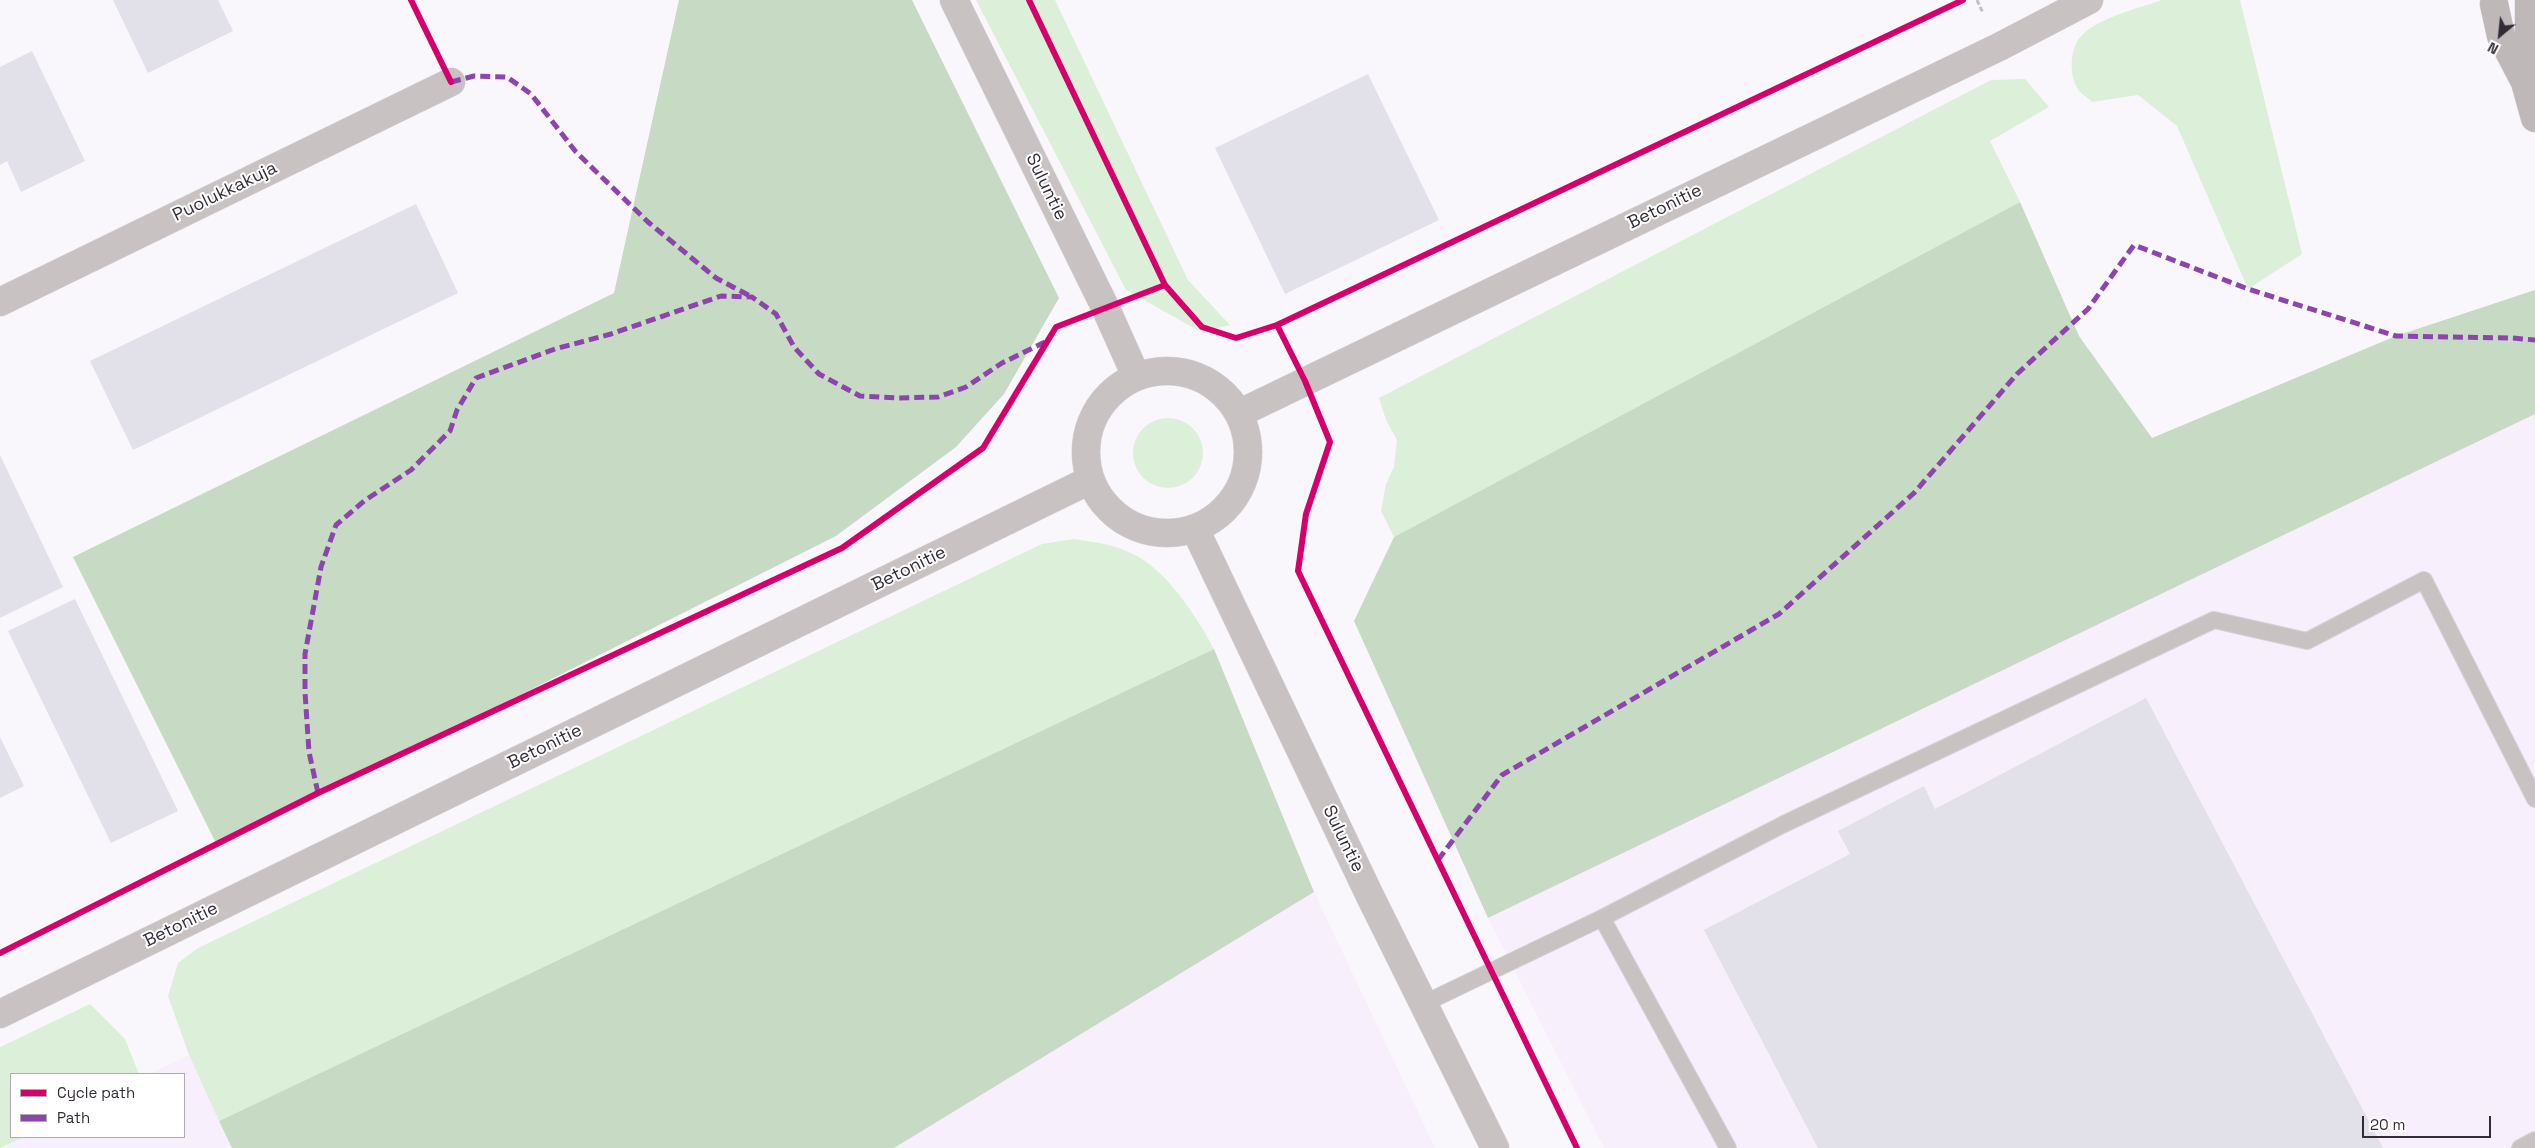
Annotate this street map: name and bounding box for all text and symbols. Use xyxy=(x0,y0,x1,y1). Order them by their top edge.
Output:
north arrow xyxy=(2475,10,2525,60)
text: N xyxy=(2485,38,2501,58)
street label: Suluntie xyxy=(1021,150,1071,224)
street label: Puolukkakuja xyxy=(169,157,281,227)
street label: Betonitie xyxy=(1624,180,1706,234)
street label: Betonitie xyxy=(868,542,950,596)
street label: Betonitie xyxy=(504,720,586,774)
street label: Suluntie xyxy=(1318,802,1368,876)
street label: Betonitie xyxy=(140,898,222,952)
legend xyxy=(10,1073,185,1138)
text: Cycle path xyxy=(57,1083,135,1102)
scale bar xyxy=(2365,1106,2494,1138)
text: Path xyxy=(57,1108,90,1127)
text: 20 m xyxy=(2370,1115,2405,1134)

